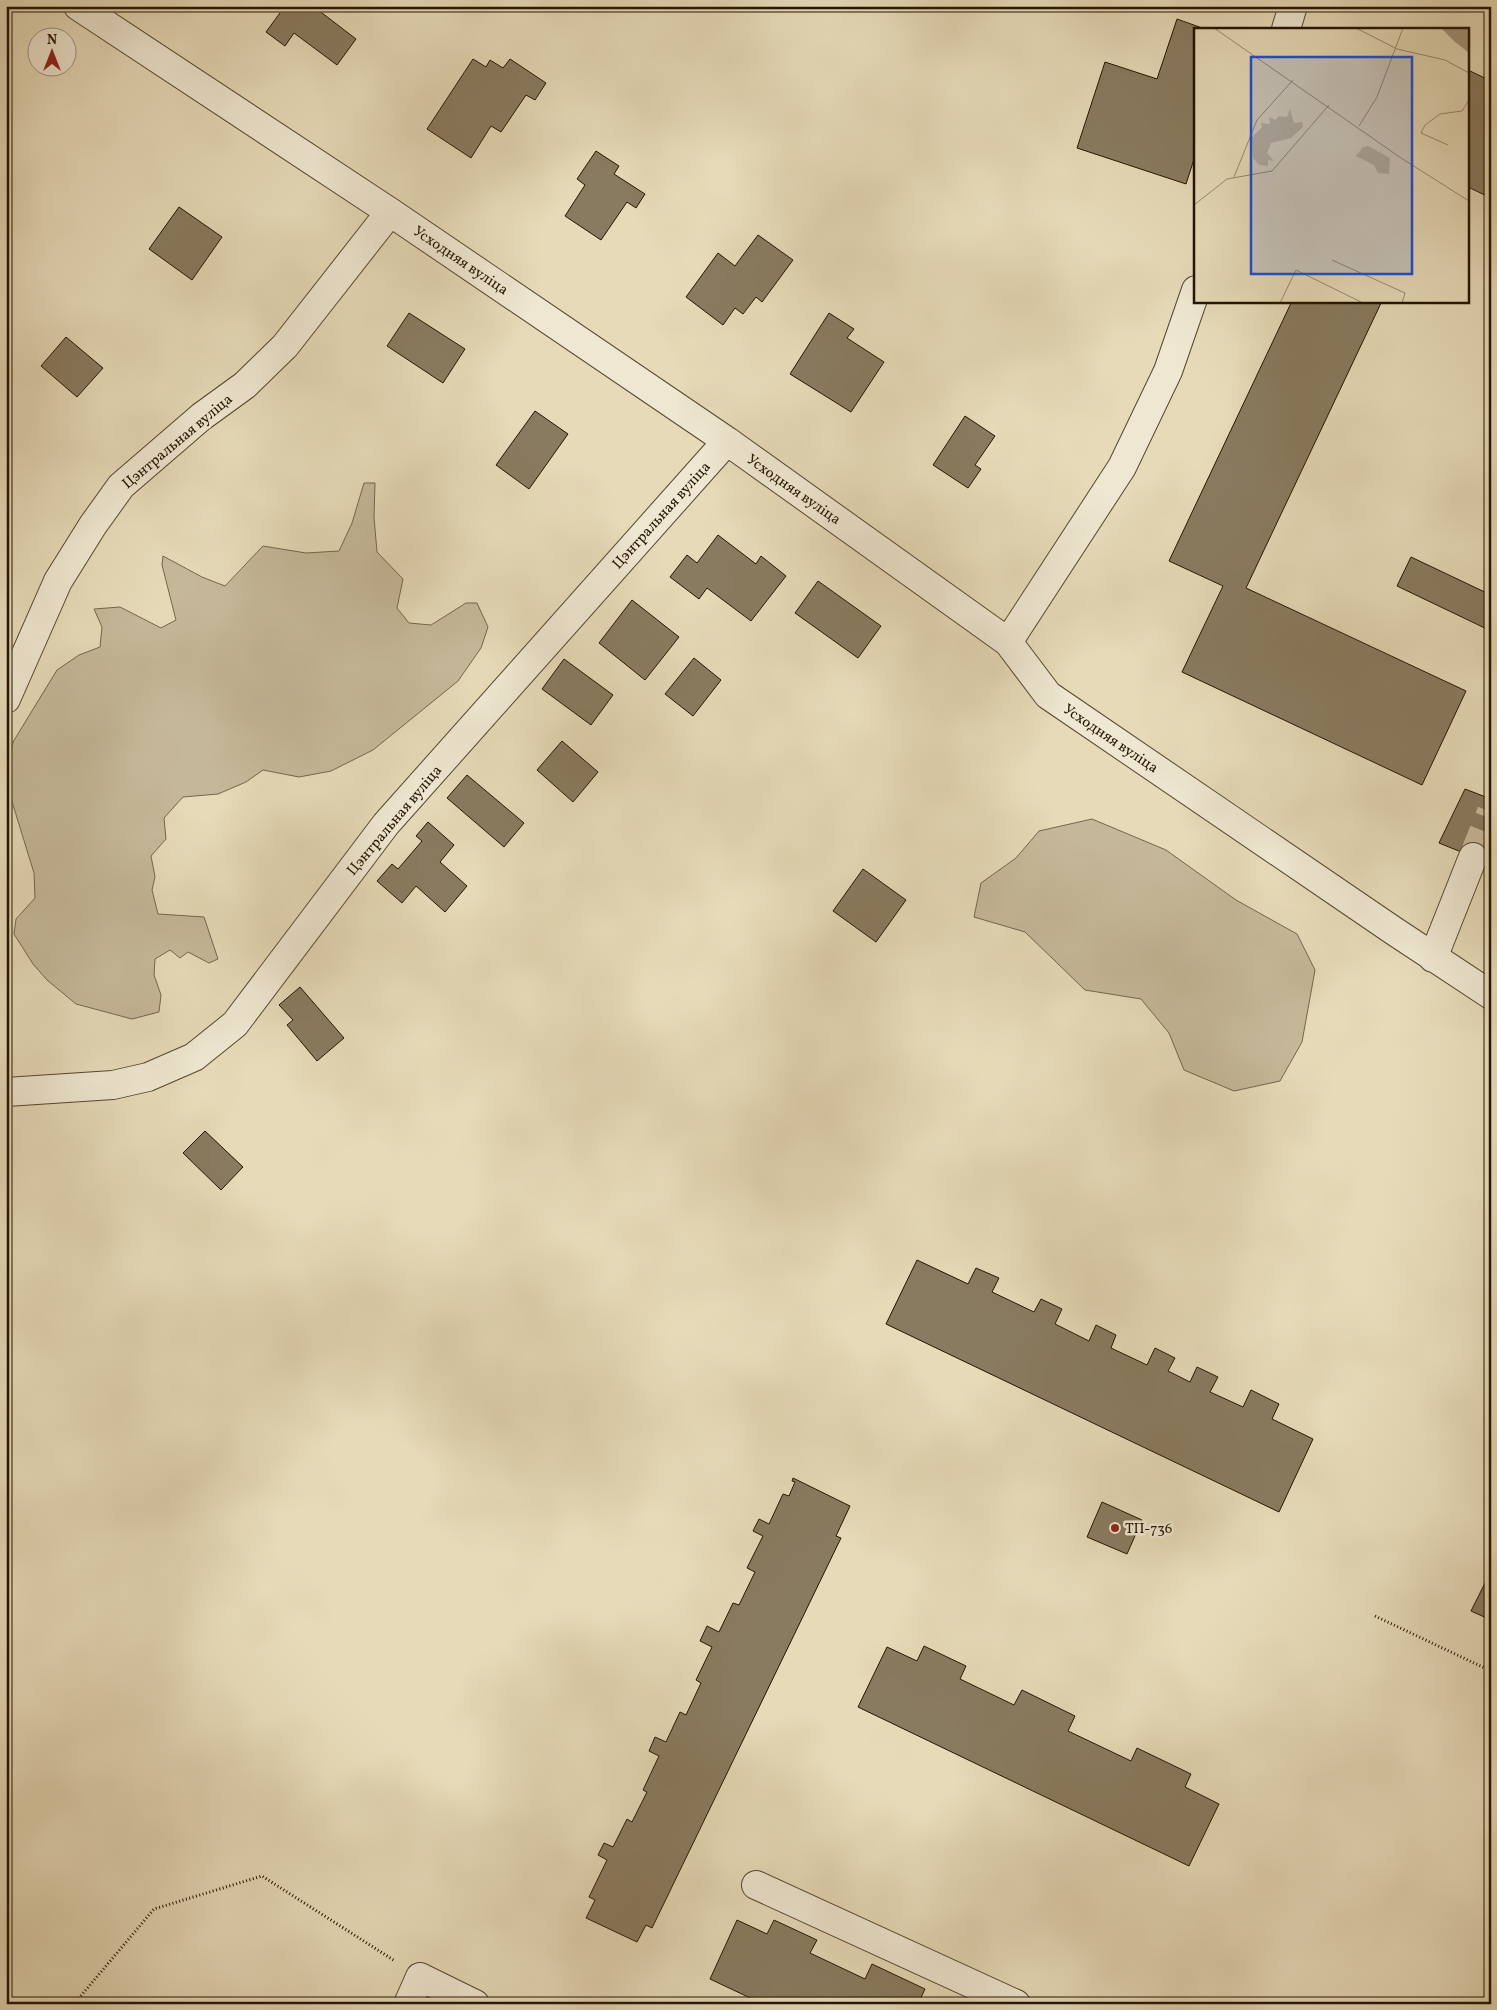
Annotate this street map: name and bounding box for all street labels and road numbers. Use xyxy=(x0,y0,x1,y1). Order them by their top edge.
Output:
street label: Усходняя вуліца xyxy=(408,222,512,301)
street label: Цэнтральная вуліца xyxy=(118,390,238,495)
street label: Усходняя вуліца xyxy=(742,450,845,531)
street label: Цэнтральная вуліца xyxy=(608,458,716,574)
street label: Усходняя вуліца xyxy=(1058,700,1162,779)
street label: Цэнтральная вуліца xyxy=(343,761,448,881)

